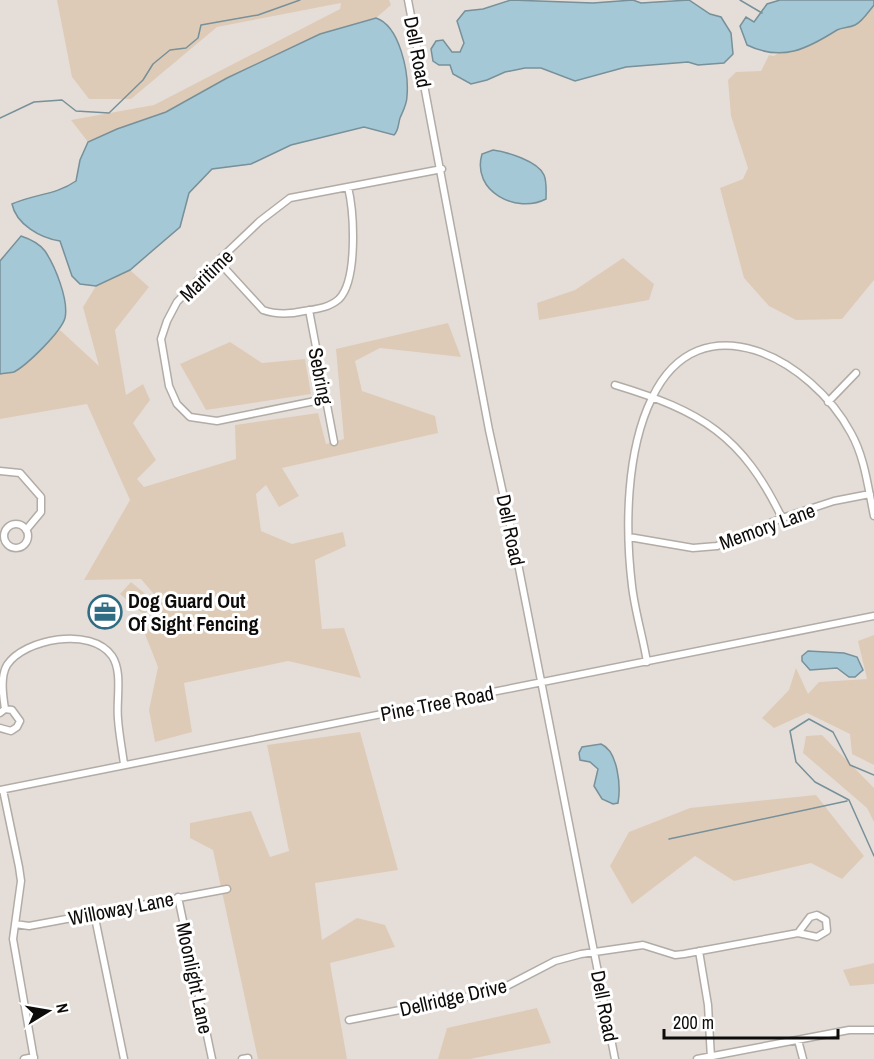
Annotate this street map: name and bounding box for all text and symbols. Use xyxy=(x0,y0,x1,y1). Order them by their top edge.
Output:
street label: Dell Road xyxy=(398,14,438,90)
street label: Maritime xyxy=(173,243,239,307)
street label: Sebring xyxy=(302,345,340,407)
street label: Dell Road xyxy=(490,492,532,568)
street label: Memory Lane xyxy=(715,496,819,556)
place label: Dog Guard Out Of Sight Fencing xyxy=(128,587,258,637)
office icon: Dog Guard Out Of Sight Fencing xyxy=(87,594,123,630)
street label: Pine Tree Road xyxy=(378,679,496,727)
street label: Willoway Lane xyxy=(66,885,176,931)
street label: Moonlight Lane xyxy=(170,920,220,1036)
street label: Dell Road xyxy=(585,968,625,1044)
street label: Dellridge Drive xyxy=(397,972,509,1022)
north arrow xyxy=(18,981,78,1041)
text: N xyxy=(51,1001,74,1015)
scale bar xyxy=(664,1002,838,1040)
text: 200 m xyxy=(673,1010,714,1035)

